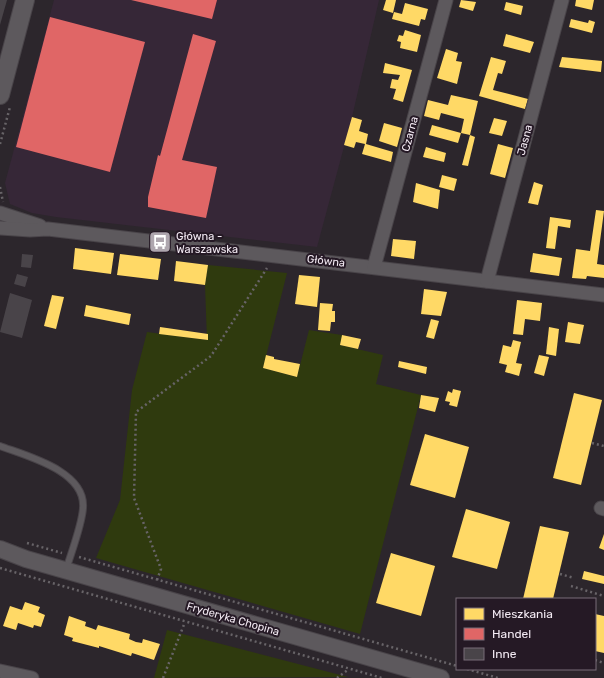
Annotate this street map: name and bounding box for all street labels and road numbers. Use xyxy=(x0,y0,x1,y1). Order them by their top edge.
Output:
street label: Czarna xyxy=(399,115,421,153)
street label: Jasna xyxy=(515,123,535,157)
street label: Główna xyxy=(306,252,346,270)
street label: Fryderyka Chopina xyxy=(185,600,281,638)

